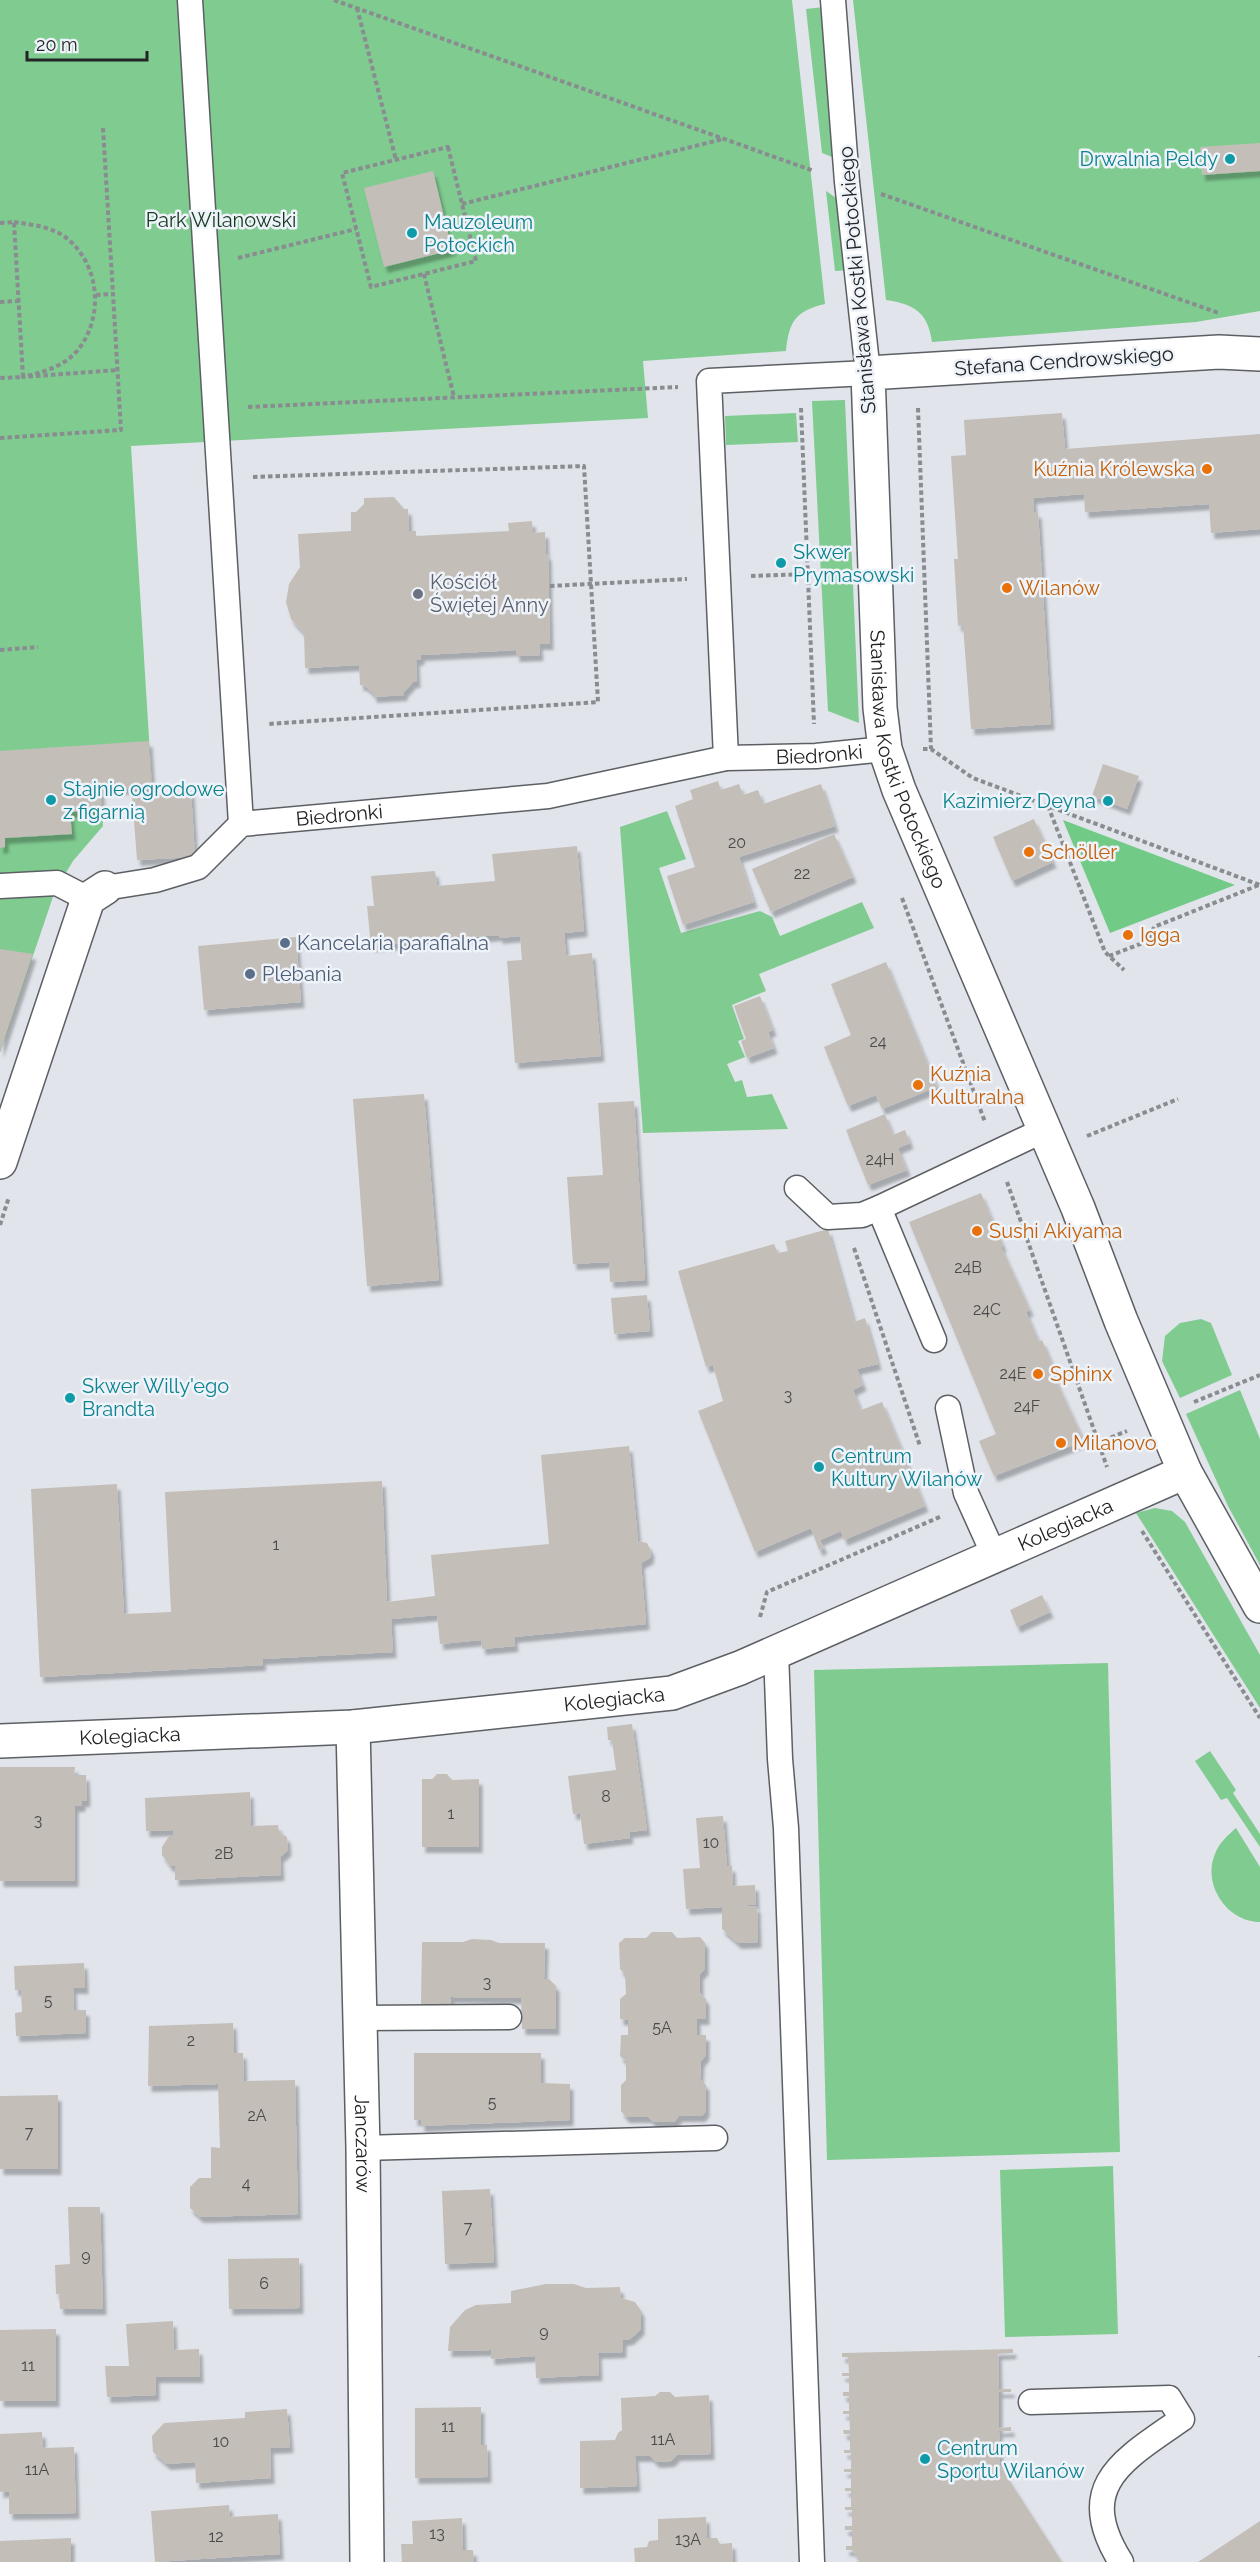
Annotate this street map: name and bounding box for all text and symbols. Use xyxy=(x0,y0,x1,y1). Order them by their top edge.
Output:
scale bar xyxy=(27,24,147,62)
text: 20 m xyxy=(36,34,78,55)
street label: Stanisława Kostki Potockiego xyxy=(833,145,881,415)
place label: Drwalnia Peldy xyxy=(1080,147,1218,171)
marker: Drwalnia Peldy xyxy=(1223,152,1237,166)
park label: Park Wilanowski xyxy=(146,208,296,232)
place label: Mauzoleum Potockich xyxy=(424,210,533,257)
marker: Mauzoleum Potockich xyxy=(405,226,419,240)
street label: Stefana Cendrowskiego xyxy=(954,341,1174,381)
place label: Kuźnia Królewska xyxy=(1033,457,1195,481)
marker: Kuźnia Królewska xyxy=(1200,462,1214,476)
place label: Skwer Prymasowski xyxy=(793,540,914,587)
marker: Skwer Prymasowski xyxy=(774,556,788,570)
place label: Kościół Świętej Anny xyxy=(430,570,549,617)
place label: Wilanów xyxy=(1019,576,1100,600)
marker: Wilanów xyxy=(1000,581,1014,595)
marker: Kościół Świętej Anny xyxy=(411,587,425,601)
street label: Stanisława Kostki Potockiego xyxy=(865,629,952,892)
street label: Biedronki xyxy=(775,739,864,769)
place label: Stajnie ogrodowe z figarnią xyxy=(63,777,225,824)
place label: Kazimierz Deyna xyxy=(942,789,1096,813)
marker: Stajnie ogrodowe z figarnią xyxy=(44,793,58,807)
marker: Kazimierz Deyna xyxy=(1101,794,1115,808)
street label: Biedronki xyxy=(295,799,384,831)
house number: 20 xyxy=(728,833,746,852)
place label: Schöller xyxy=(1041,840,1117,864)
marker: Schöller xyxy=(1022,845,1036,859)
house number: 22 xyxy=(794,864,810,883)
place label: Igga xyxy=(1140,923,1180,947)
marker: Igga xyxy=(1121,928,1135,942)
place label: Kancelaria parafialna xyxy=(297,931,489,955)
marker: Kancelaria parafialna xyxy=(278,936,292,950)
place label: Plebania xyxy=(262,962,342,986)
marker: Plebania xyxy=(243,967,257,981)
house number: 24 xyxy=(869,1032,887,1051)
place label: Kuźnia Kulturalna xyxy=(930,1062,1024,1109)
marker: Kuźnia Kulturalna xyxy=(911,1078,925,1092)
house number: 24H xyxy=(866,1150,894,1169)
place label: Sushi Akiyama xyxy=(989,1219,1122,1243)
marker: Sushi Akiyama xyxy=(970,1224,984,1238)
house number: 24B xyxy=(954,1258,982,1277)
house number: 24C xyxy=(973,1300,1001,1319)
place label: Sphinx xyxy=(1050,1362,1112,1386)
house number: 24E xyxy=(1000,1364,1027,1383)
marker: Sphinx xyxy=(1031,1367,1045,1381)
place label: Skwer Willy'ego Brandta xyxy=(82,1374,229,1421)
house number: 3 xyxy=(784,1386,792,1405)
marker: Skwer Willy'ego Brandta xyxy=(63,1391,77,1405)
house number: 24F xyxy=(1014,1397,1040,1416)
place label: Milanovo xyxy=(1073,1431,1157,1455)
marker: Milanovo xyxy=(1054,1436,1068,1450)
place label: Centrum Kultury Wilanów xyxy=(831,1444,982,1491)
marker: Centrum Kultury Wilanów xyxy=(812,1460,826,1474)
street label: Kolegiacka xyxy=(1014,1493,1117,1556)
house number: 1 xyxy=(273,1535,280,1554)
street label: Kolegiacka xyxy=(563,1682,666,1716)
street label: Kolegiacka xyxy=(79,1722,181,1750)
house number: 8 xyxy=(601,1787,611,1806)
house number: 1 xyxy=(448,1804,455,1823)
house number: 3 xyxy=(34,1811,42,1830)
house number: 10 xyxy=(703,1833,719,1852)
house number: 2B xyxy=(215,1844,234,1863)
house number: 3 xyxy=(483,1973,491,1992)
house number: 5 xyxy=(44,1991,53,2010)
house number: 5A xyxy=(652,2018,672,2037)
house number: 2 xyxy=(187,2031,195,2050)
house number: 5 xyxy=(488,2093,497,2112)
street label: Janczarów xyxy=(350,2094,375,2193)
house number: 2A xyxy=(247,2106,267,2125)
house number: 7 xyxy=(25,2123,34,2142)
house number: 4 xyxy=(242,2174,251,2193)
house number: 7 xyxy=(464,2218,473,2237)
house number: 9 xyxy=(81,2246,91,2265)
house number: 6 xyxy=(259,2274,269,2293)
house number: 9 xyxy=(539,2322,549,2341)
house number: 11 xyxy=(21,2356,35,2375)
house number: 11 xyxy=(441,2417,455,2436)
house number: 11A xyxy=(651,2430,675,2449)
house number: 10 xyxy=(213,2432,229,2451)
place label: Centrum Sportu Wilanów xyxy=(937,2436,1084,2483)
marker: Centrum Sportu Wilanów xyxy=(918,2452,932,2466)
house number: 11A xyxy=(25,2460,49,2479)
house number: 13 xyxy=(429,2524,445,2543)
house number: 12 xyxy=(208,2527,224,2546)
house number: 13A xyxy=(675,2530,701,2549)

